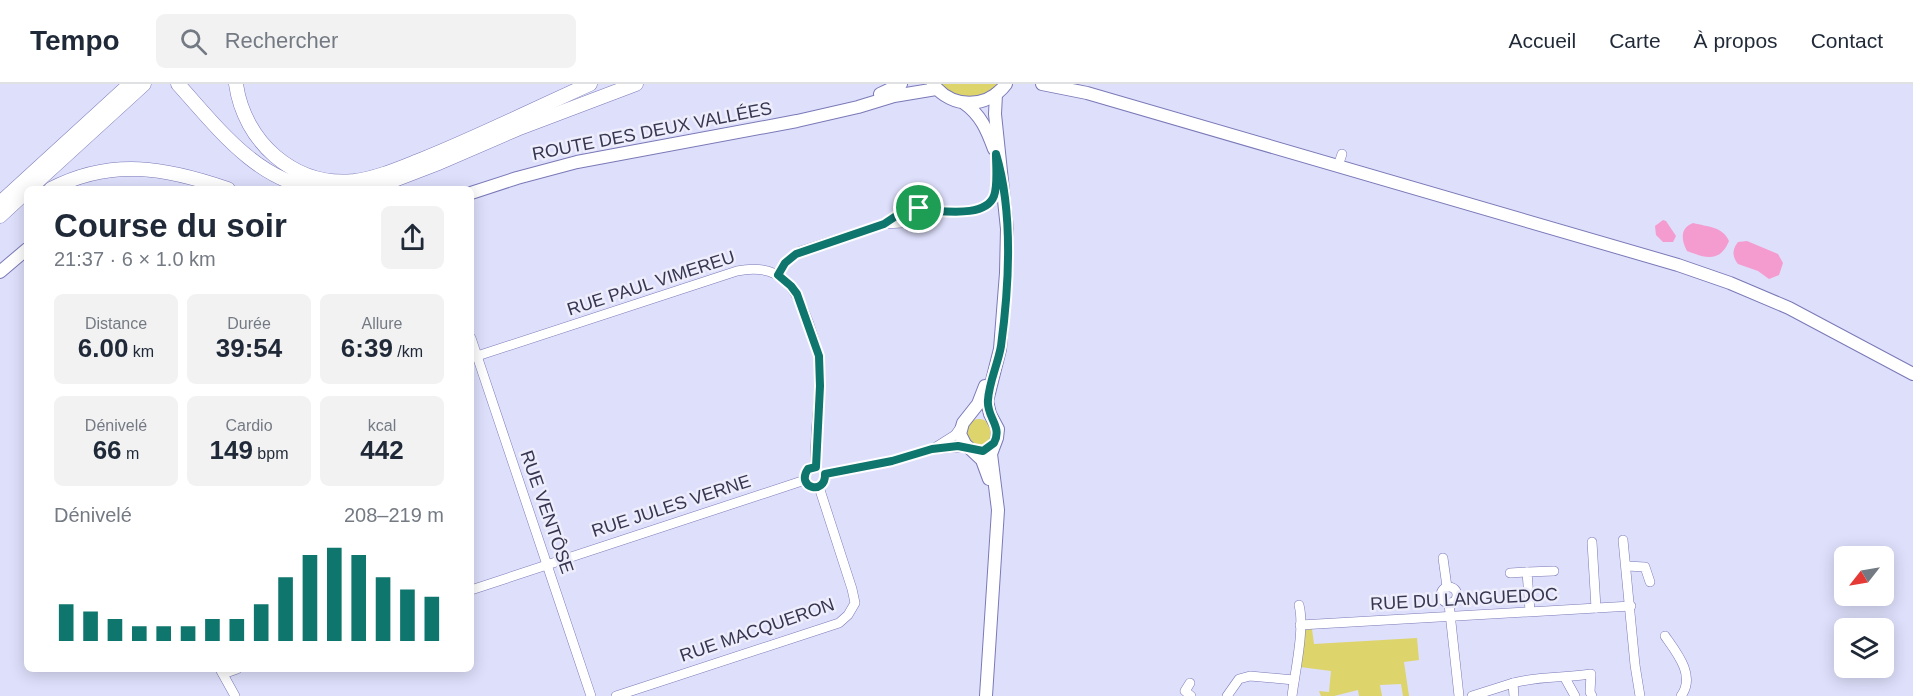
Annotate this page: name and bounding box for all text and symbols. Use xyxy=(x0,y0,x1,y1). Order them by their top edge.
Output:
search box xyxy=(156,14,576,68)
text: Tempo xyxy=(30,25,120,56)
icon: search xyxy=(177,25,210,58)
text: Rechercher xyxy=(225,28,338,53)
text: Accueil xyxy=(1509,29,1576,52)
text: Carte xyxy=(1609,29,1661,52)
text: À propos xyxy=(1694,29,1778,52)
text: Contact xyxy=(1811,29,1883,52)
street label: ROUTE DES DEUX VALLÉES xyxy=(530,98,774,164)
pin xyxy=(893,182,944,233)
icon: arrive xyxy=(902,191,935,224)
button: share xyxy=(381,206,444,269)
text: Course du soir xyxy=(54,207,287,244)
street label: RUE PAUL VIMEREU xyxy=(565,246,737,320)
text: 21:37 · 6 × 1.0 km xyxy=(54,248,216,270)
text: Distance xyxy=(85,315,147,332)
text: Durée xyxy=(227,315,271,332)
text: Allure xyxy=(362,315,402,332)
text: 6.00 xyxy=(78,333,128,363)
text: 39:54 xyxy=(216,333,282,363)
text: 6:39 xyxy=(341,333,393,363)
text: km xyxy=(128,343,154,360)
text: /km xyxy=(393,343,423,360)
text: Dénivelé xyxy=(85,417,147,434)
text: Cardio xyxy=(225,417,273,434)
text: kcal xyxy=(368,417,396,434)
text: 66 xyxy=(93,435,122,465)
text: 149 xyxy=(210,435,253,465)
text: 442 xyxy=(360,435,404,465)
text: m xyxy=(122,445,139,462)
text: bpm xyxy=(253,445,288,462)
street label: RUE VENTÔSE xyxy=(517,447,578,576)
street label: RUE JULES VERNE xyxy=(589,471,753,541)
text: Dénivelé xyxy=(54,504,132,526)
text: 208–219 m xyxy=(344,504,444,526)
north arrow xyxy=(1834,546,1894,606)
map controls xyxy=(1834,546,1894,678)
street label: RUE DU LANGUEDOC xyxy=(1370,584,1558,614)
street label: RUE MACQUERON xyxy=(677,594,837,666)
button: layers xyxy=(1834,618,1894,678)

